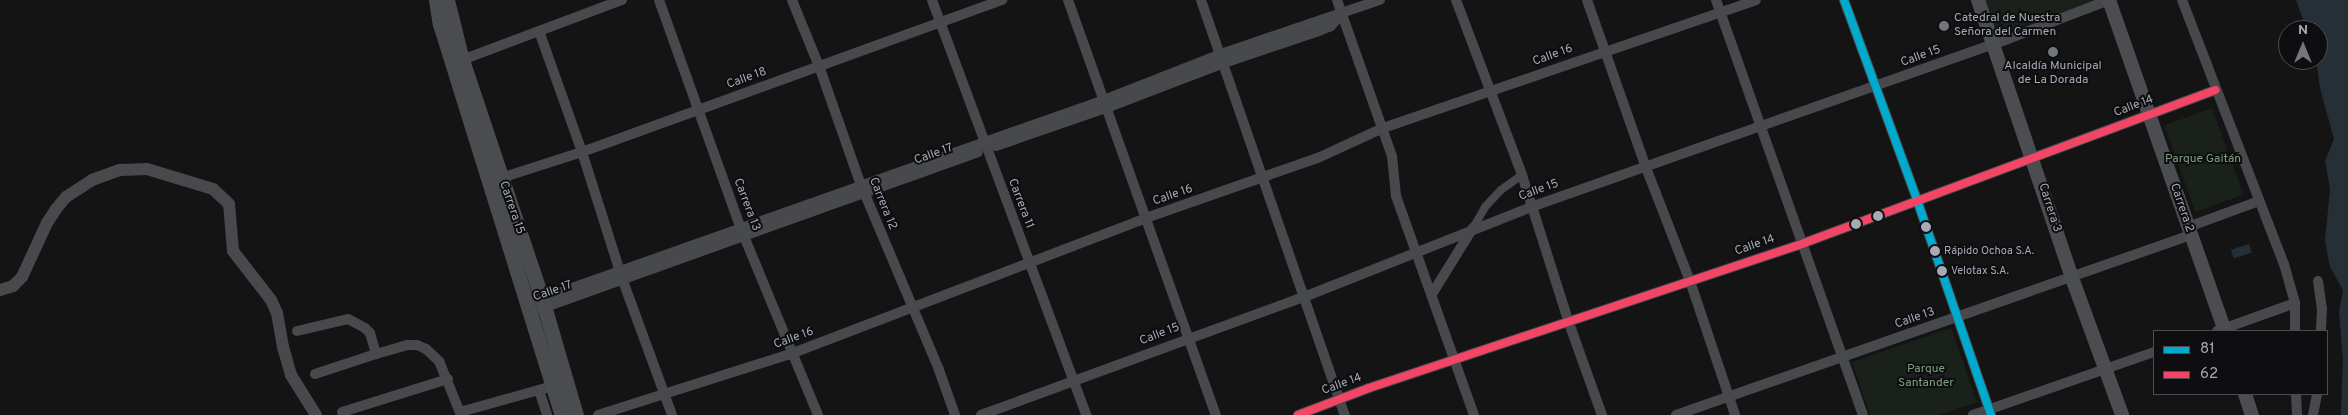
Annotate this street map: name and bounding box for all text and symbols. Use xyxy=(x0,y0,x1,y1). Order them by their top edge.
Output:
place label: Catedral de Nuestra Señora del Carmen xyxy=(1954,12,2060,40)
marker: Catedral de Nuestra Señora del Carmen xyxy=(1938,20,1950,32)
north arrow xyxy=(2278,20,2328,70)
text: N xyxy=(2298,22,2308,39)
street label: Calle 16 xyxy=(1531,42,1575,70)
street label: Calle 15 xyxy=(1899,43,1943,71)
marker: Alcaldía Municipal de La Dorada xyxy=(2047,46,2059,58)
place label: Alcaldía Municipal de La Dorada xyxy=(2004,60,2102,88)
street label: Calle 18 xyxy=(725,65,769,93)
street label: Calle 14 xyxy=(2112,93,2156,121)
street label: Calle 17 xyxy=(913,141,955,169)
park label: Parque Gaitán xyxy=(2165,153,2241,167)
street label: Carrera 12 xyxy=(865,176,899,232)
street label: Carrera 13 xyxy=(729,177,763,233)
street label: Carrera 11 xyxy=(1004,177,1036,231)
street label: Calle 15 xyxy=(1517,177,1561,205)
street label: Carrera 15 xyxy=(495,180,527,236)
street label: Calle 16 xyxy=(1151,182,1195,210)
street label: Carrera 3 xyxy=(2034,182,2064,234)
street label: Carrera 2 xyxy=(2166,182,2196,234)
unlabelled marker xyxy=(1873,211,1883,221)
unlabelled marker xyxy=(1851,219,1861,229)
unlabelled marker xyxy=(1921,222,1931,232)
street label: Calle 14 xyxy=(1733,232,1777,260)
place label: Rápido Ochoa S.A. xyxy=(1944,244,2034,258)
marker: Rápido Ochoa S.A. xyxy=(1930,246,1940,256)
place label: Velotax S.A. xyxy=(1951,264,2009,278)
marker: Velotax S.A. xyxy=(1937,266,1947,276)
street label: Calle 17 xyxy=(532,279,574,305)
street label: Calle 13 xyxy=(1893,305,1937,333)
street label: Calle 15 xyxy=(1138,321,1182,349)
street label: Calle 16 xyxy=(772,325,816,353)
legend xyxy=(2153,330,2328,395)
text: 81 xyxy=(2200,340,2215,359)
park label: Parque Santander xyxy=(1898,363,1954,391)
text: 62 xyxy=(2200,365,2218,384)
street label: Calle 14 xyxy=(1320,371,1364,399)

